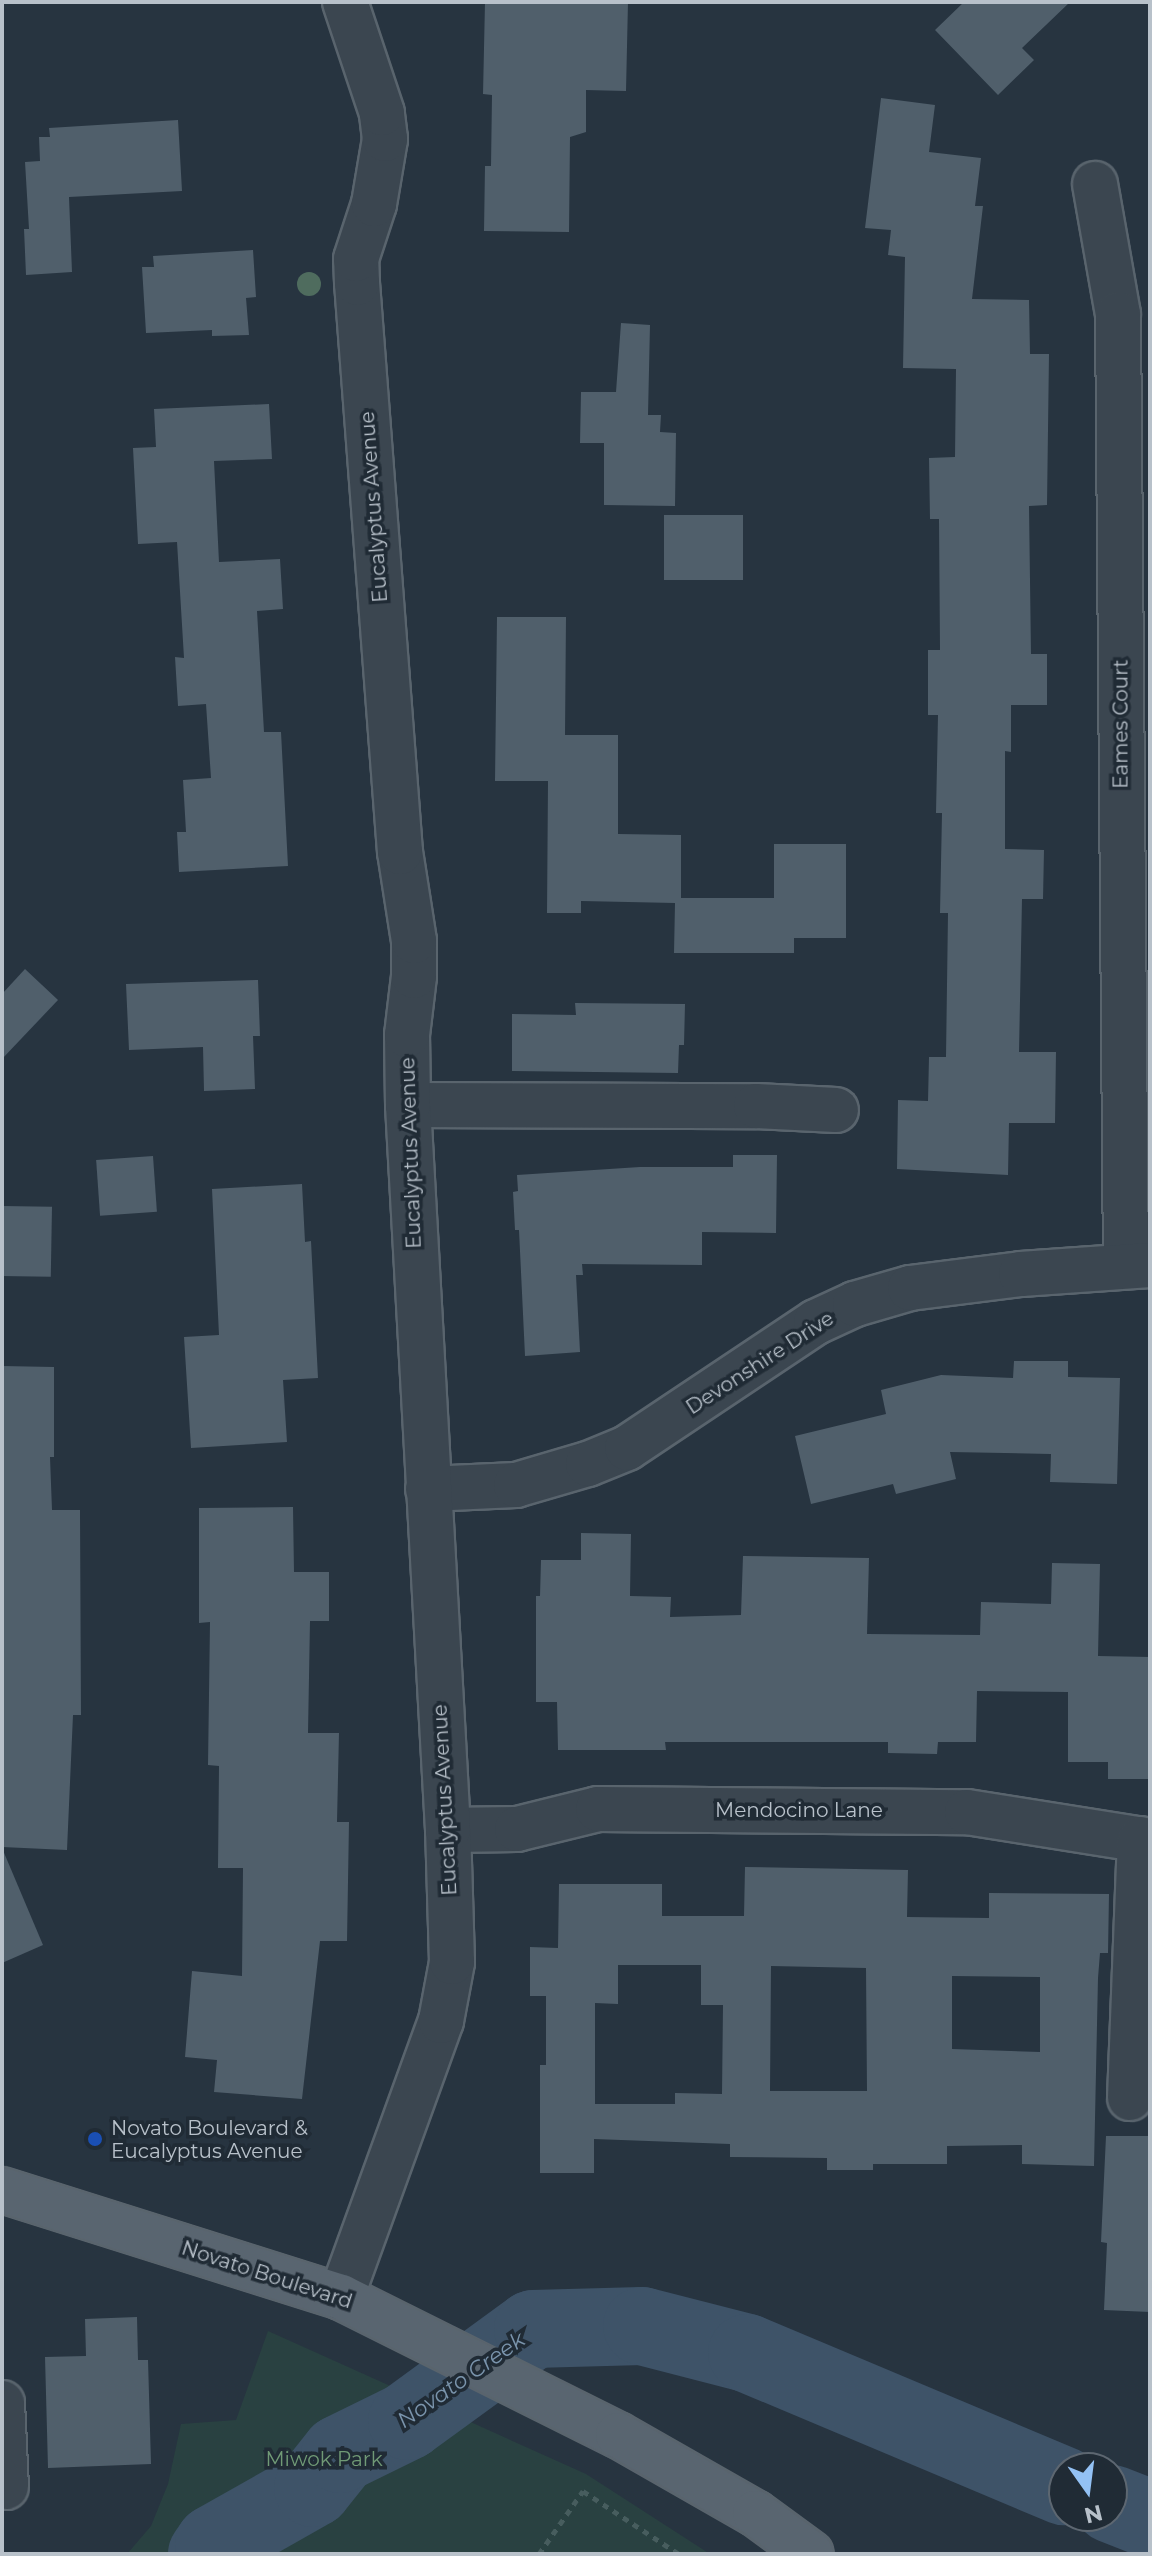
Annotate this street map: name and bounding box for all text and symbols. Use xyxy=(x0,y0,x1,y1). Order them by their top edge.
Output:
street label: Eucalyptus Avenue xyxy=(355,411,393,603)
street label: Eames Court xyxy=(1109,659,1133,789)
street label: Eucalyptus Avenue xyxy=(396,1057,426,1249)
street label: Devonshire Drive xyxy=(682,1306,838,1420)
street label: Eucalyptus Avenue xyxy=(428,1704,462,1896)
street label: Mendocino Lane xyxy=(715,1798,883,1822)
place label: Novato Boulevard & Eucalyptus Avenue xyxy=(111,2116,308,2163)
marker: Novato Boulevard & Eucalyptus Avenue xyxy=(86,2130,104,2148)
street label: Novato Boulevard xyxy=(179,2236,355,2314)
water label: Novato Creek xyxy=(392,2326,530,2434)
park label: Miwok Park xyxy=(265,2447,383,2471)
north arrow xyxy=(1048,2452,1128,2532)
text: N xyxy=(1082,2499,1105,2529)

